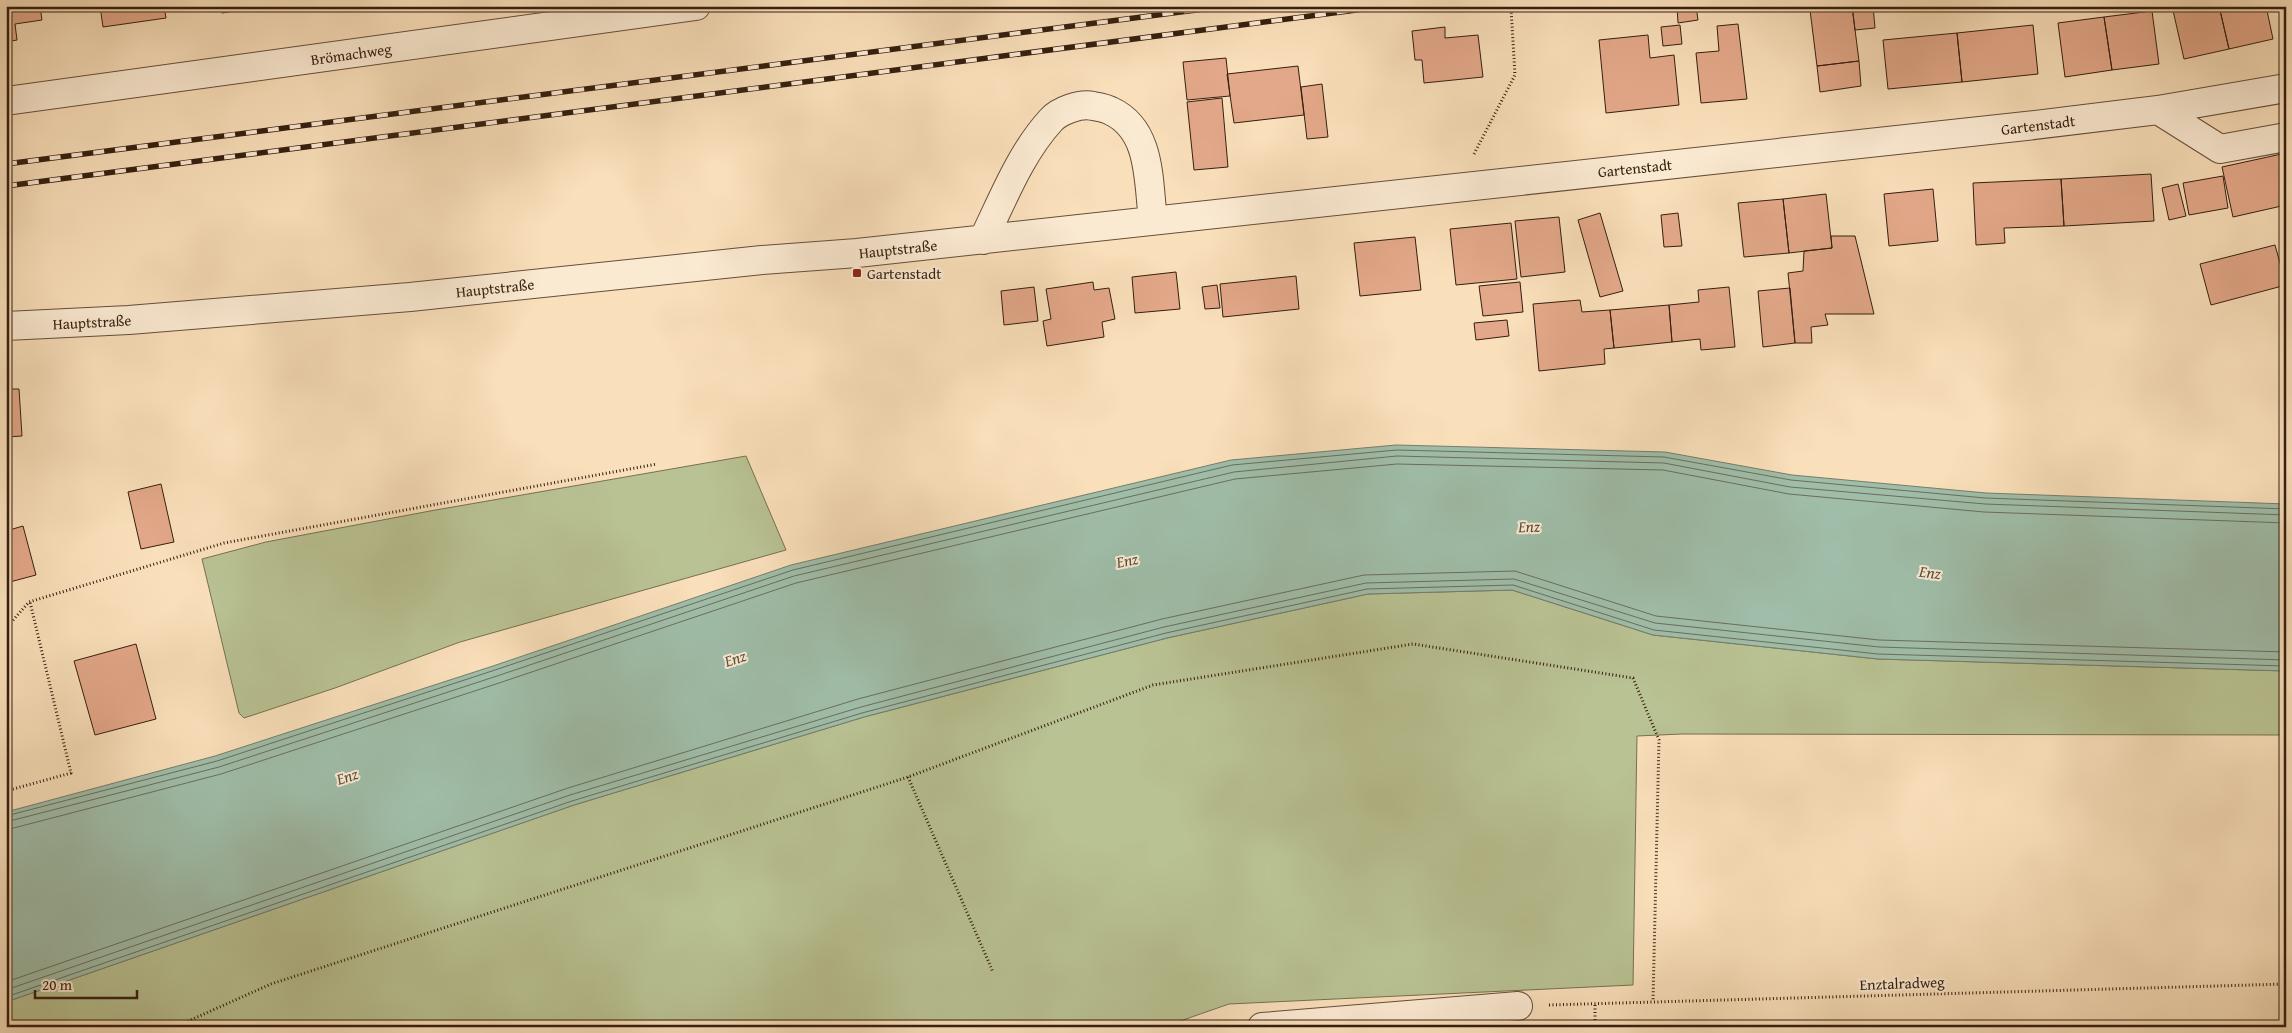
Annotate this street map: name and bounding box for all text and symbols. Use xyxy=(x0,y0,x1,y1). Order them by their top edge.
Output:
street label: Brömachweg xyxy=(309,38,393,70)
street label: Gartenstadt xyxy=(2000,110,2077,140)
street label: Gartenstadt xyxy=(1597,154,1674,182)
street label: Hauptstraße xyxy=(858,234,938,264)
place label: Gartenstadt xyxy=(867,263,942,284)
marker: Gartenstadt xyxy=(851,267,863,279)
street label: Hauptstraße xyxy=(455,273,535,303)
street label: Hauptstraße xyxy=(52,309,132,335)
water label: Enz xyxy=(1517,514,1541,538)
water label: Enz xyxy=(1113,546,1141,574)
water label: Enz xyxy=(1917,558,1943,586)
water label: Enz xyxy=(720,643,750,673)
water label: Enz xyxy=(332,761,362,791)
scale bar xyxy=(35,968,138,1000)
street label: Enztalradweg xyxy=(1859,971,1945,995)
text: 20 m xyxy=(42,974,73,995)

